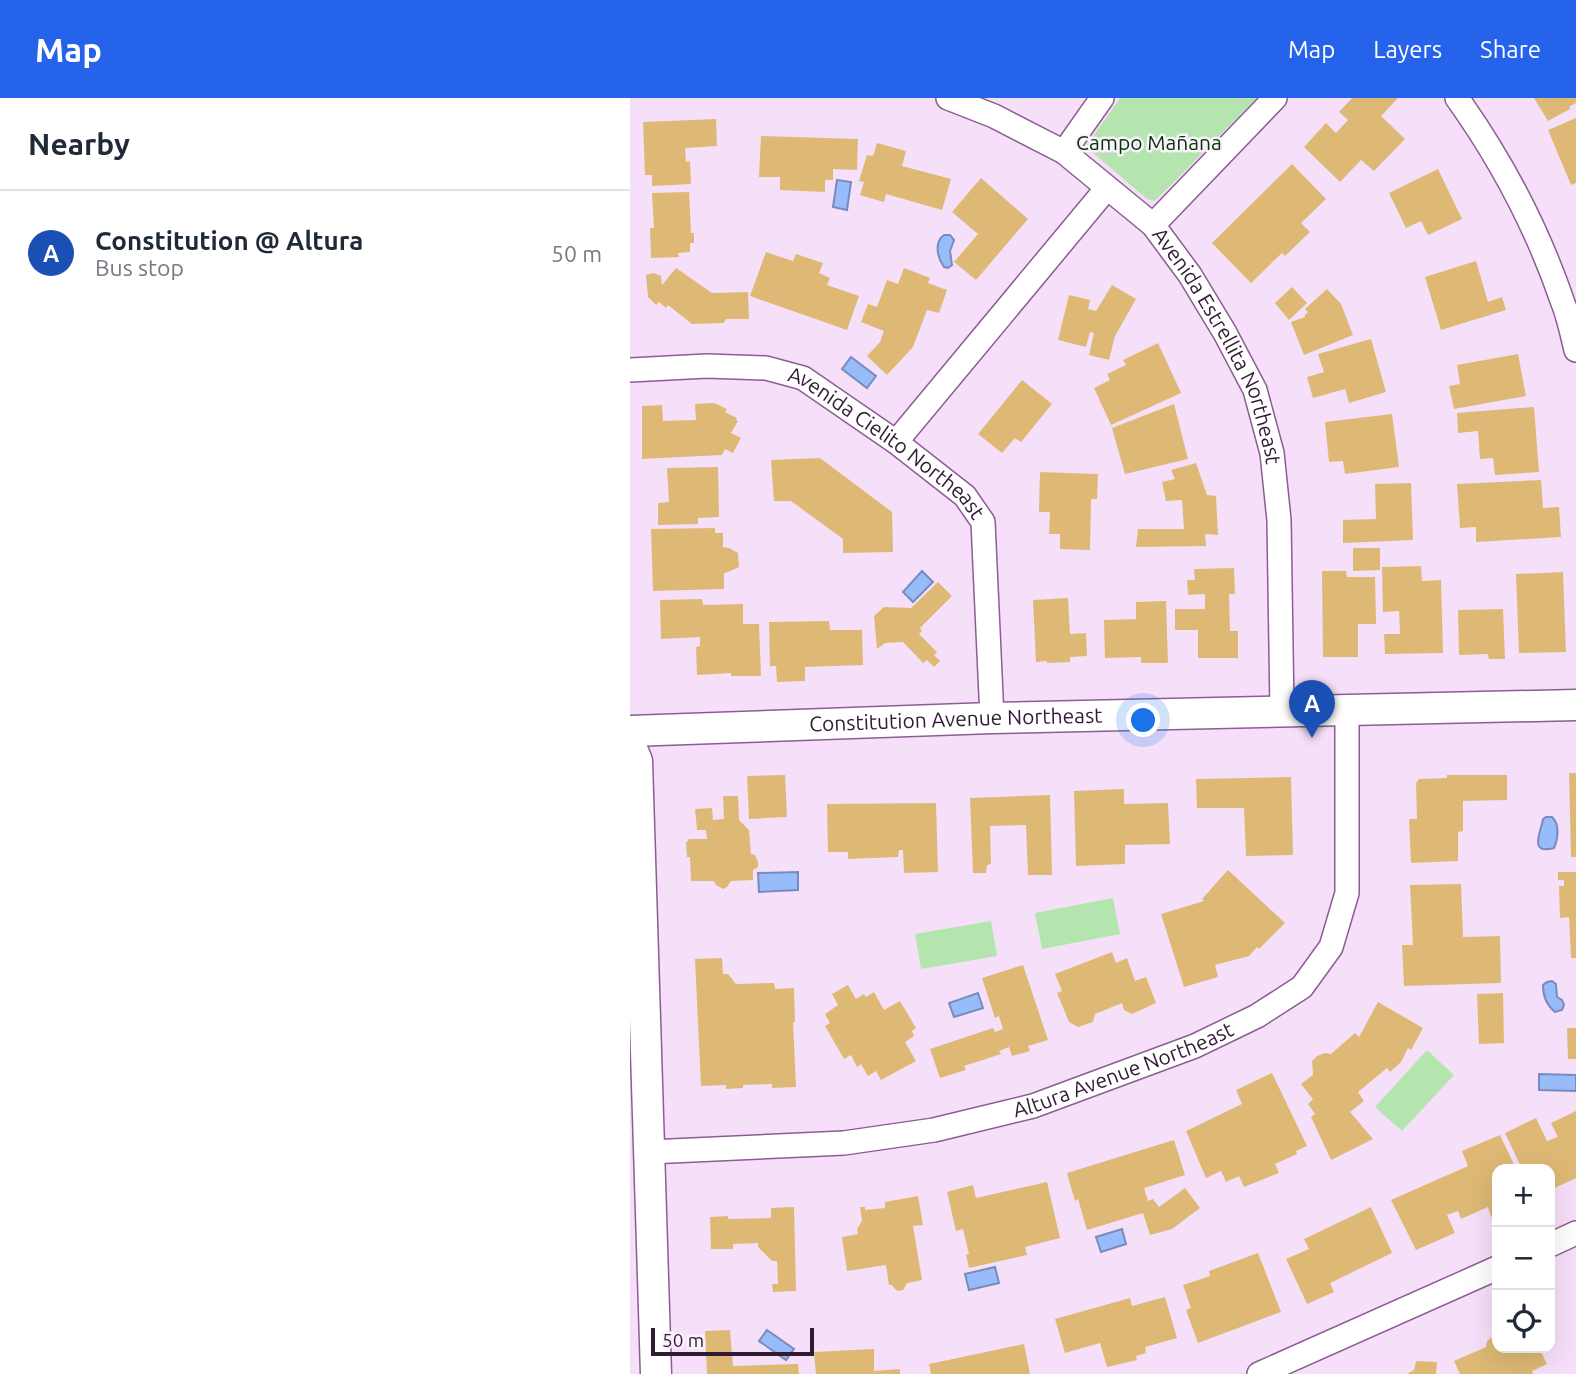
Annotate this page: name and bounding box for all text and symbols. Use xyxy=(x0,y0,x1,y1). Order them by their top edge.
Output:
text: Map xyxy=(35,31,102,68)
text: Map xyxy=(1288,36,1335,63)
text: Layers xyxy=(1373,36,1442,63)
text: Share xyxy=(1480,36,1541,63)
text: Nearby xyxy=(28,127,130,161)
park label: Campo Mañana xyxy=(1076,130,1222,154)
street label: Avenida Estrellita Northeast xyxy=(1148,223,1286,465)
text: Constitution @ Altura xyxy=(95,226,363,255)
text: A xyxy=(43,241,59,266)
text: 50 m xyxy=(551,241,602,266)
text: Bus stop xyxy=(95,255,184,280)
street label: Avenida Cielito Northeast xyxy=(786,362,990,523)
pin: A xyxy=(1289,680,1335,738)
street label: Constitution Avenue Northeast xyxy=(809,703,1103,736)
your location xyxy=(1126,703,1160,737)
street label: Altura Avenue Northeast xyxy=(1011,1016,1237,1121)
map controls xyxy=(1492,1164,1555,1353)
button: + xyxy=(1492,1164,1555,1227)
button: − xyxy=(1492,1227,1555,1290)
button: locate xyxy=(1492,1290,1555,1353)
scale bar xyxy=(651,1325,814,1357)
text: 50 m xyxy=(662,1329,704,1351)

